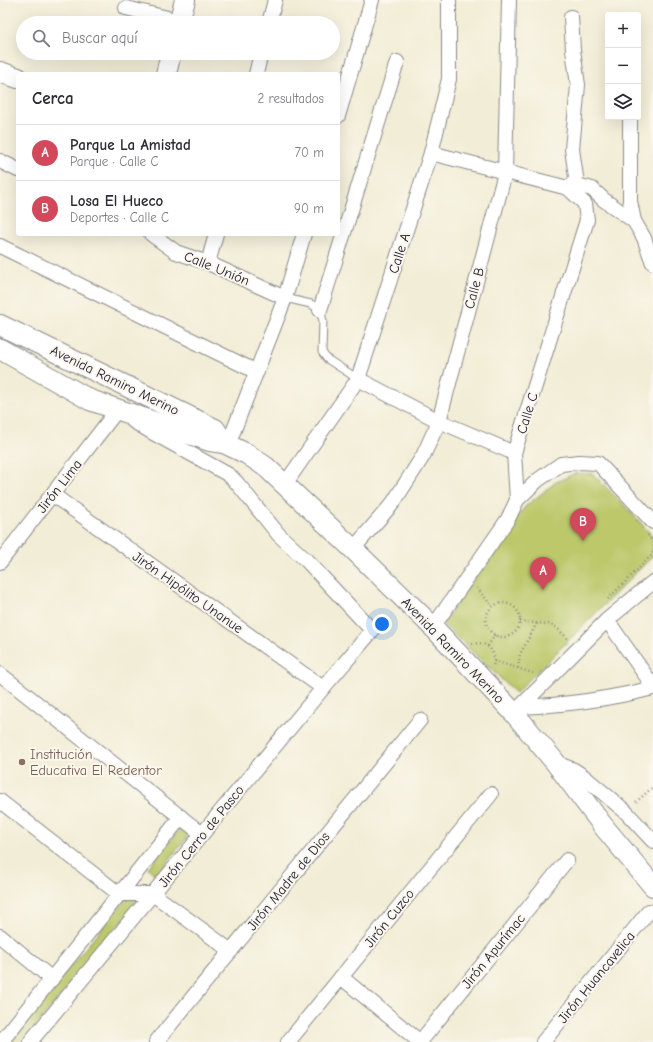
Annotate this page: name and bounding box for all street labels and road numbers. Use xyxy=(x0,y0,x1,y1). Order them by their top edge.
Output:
street label: Calle A xyxy=(385,231,414,276)
street label: Calle Unión xyxy=(181,248,252,289)
street label: Calle B xyxy=(461,265,488,311)
street label: Avenida Ramiro Merino xyxy=(48,342,182,419)
street label: Calle C xyxy=(513,390,542,436)
street label: Jirón Lima xyxy=(33,456,86,517)
street label: Jirón Hipólito Unanue xyxy=(129,548,246,637)
street label: Avenida Ramiro Merino xyxy=(397,594,508,707)
street label: Jirón Cerro de Pasco xyxy=(155,782,248,891)
street label: Jirón Madre de Dios xyxy=(243,828,334,934)
street label: Jirón Cuzco xyxy=(361,886,418,951)
street label: Jirón Apurímac xyxy=(458,910,529,992)
street label: Jirón Huancavelica xyxy=(554,928,639,1027)

